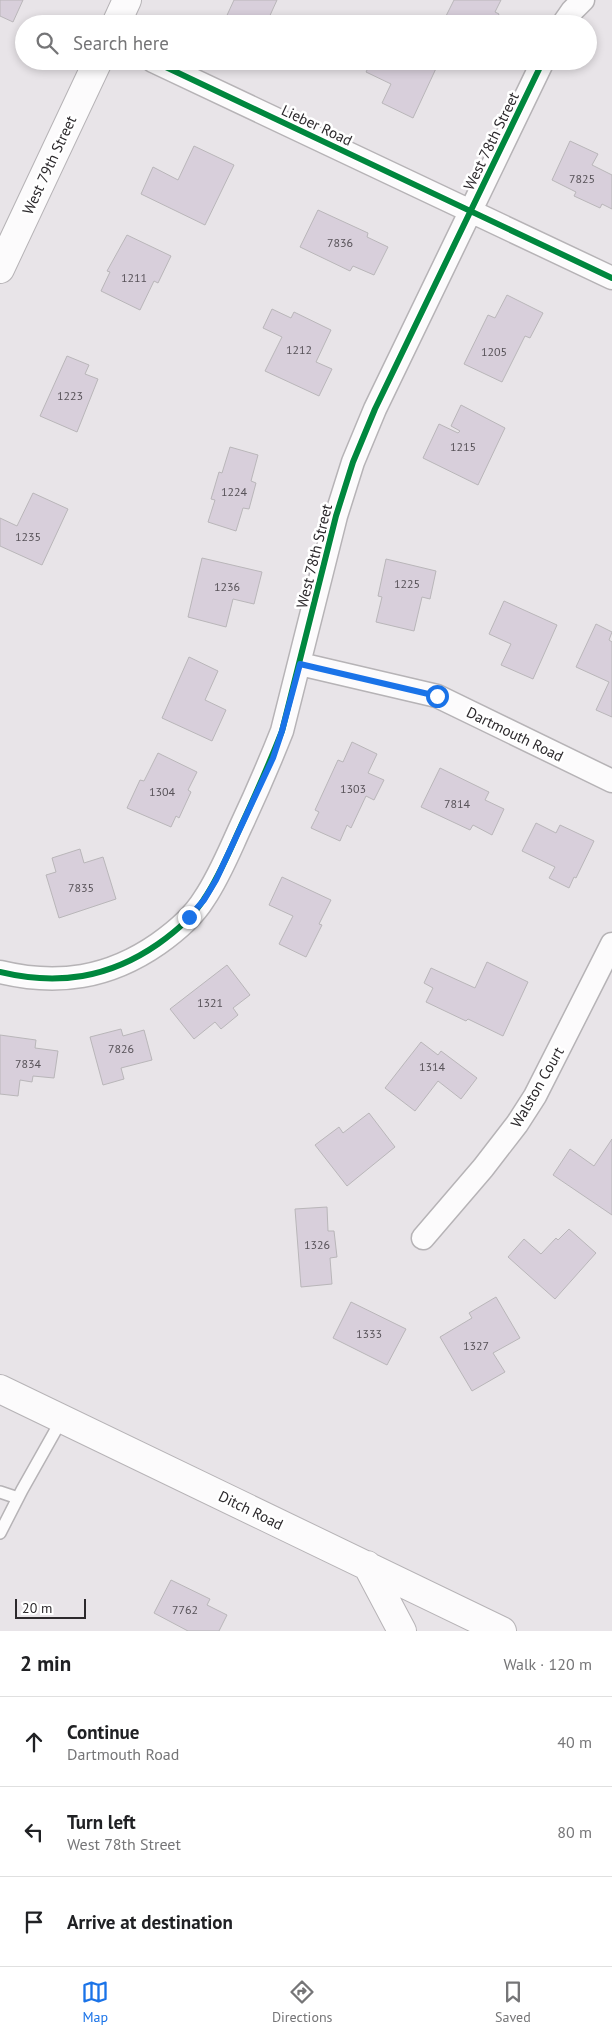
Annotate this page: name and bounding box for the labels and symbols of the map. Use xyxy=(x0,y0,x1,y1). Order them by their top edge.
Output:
street label: West 78th Street xyxy=(459,89,523,193)
street label: Lieber Road xyxy=(279,100,355,150)
street label: West 79th Street xyxy=(18,113,80,217)
house number: 7825 xyxy=(569,171,595,186)
house number: 7836 xyxy=(327,235,353,250)
house number: 1211 xyxy=(121,270,147,285)
house number: 1212 xyxy=(286,342,312,357)
house number: 1205 xyxy=(481,344,507,359)
house number: 1223 xyxy=(57,388,83,403)
house number: 1215 xyxy=(450,439,476,454)
house number: 1224 xyxy=(221,484,248,499)
street label: West 78th Street xyxy=(292,502,336,610)
house number: 1235 xyxy=(15,529,41,544)
house number: 1225 xyxy=(394,576,420,591)
house number: 1236 xyxy=(214,579,240,594)
route start xyxy=(426,685,449,708)
street label: Dartmouth Road xyxy=(464,702,566,766)
house number: 1303 xyxy=(340,781,366,796)
house number: 1304 xyxy=(149,784,176,799)
house number: 7814 xyxy=(444,796,471,811)
house number: 7835 xyxy=(68,880,94,895)
route end xyxy=(178,906,201,929)
house number: 1321 xyxy=(197,995,223,1010)
house number: 7826 xyxy=(108,1041,134,1056)
street label: Walston Court xyxy=(506,1043,568,1131)
house number: 7834 xyxy=(15,1056,42,1071)
house number: 1314 xyxy=(419,1059,446,1074)
house number: 1326 xyxy=(304,1237,330,1252)
house number: 1333 xyxy=(356,1326,382,1341)
house number: 1327 xyxy=(463,1338,489,1353)
street label: Ditch Road xyxy=(216,1486,286,1534)
scale bar xyxy=(15,1596,86,1619)
house number: 7762 xyxy=(172,1602,198,1617)

